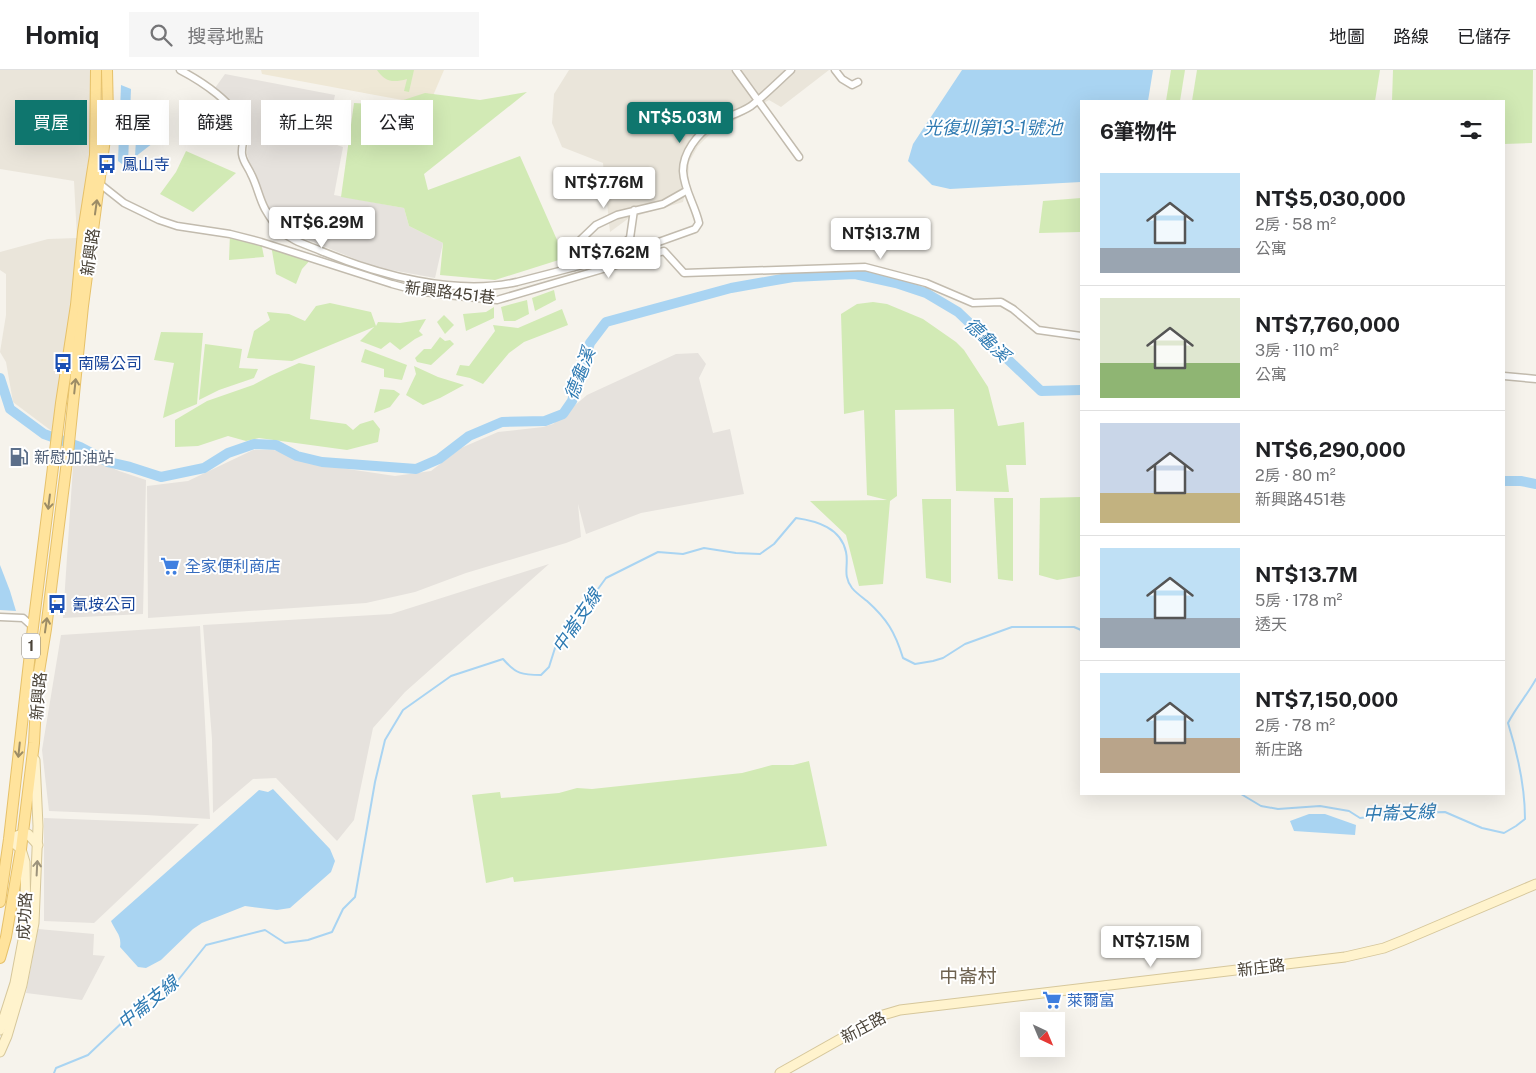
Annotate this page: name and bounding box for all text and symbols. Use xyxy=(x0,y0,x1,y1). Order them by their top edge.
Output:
search box xyxy=(129,12,479,57)
text: Homiq xyxy=(25,21,99,49)
icon: search xyxy=(147,21,175,49)
text: 搜尋地點 xyxy=(187,25,263,47)
text: 地圖 xyxy=(1329,26,1365,47)
text: 路線 xyxy=(1393,26,1429,47)
text: 已儲存 xyxy=(1457,26,1511,47)
chip: 買屋 xyxy=(15,100,87,145)
chip: 租屋 xyxy=(97,100,169,145)
chip: 篩選 xyxy=(179,100,251,145)
chip: 新上架 xyxy=(261,100,351,145)
chip: 公寓 xyxy=(361,100,433,145)
pin: NT$5.03M xyxy=(628,102,732,144)
text: NT$5.03M xyxy=(638,108,722,127)
icon: filters xyxy=(1457,116,1485,144)
water label: 光復圳第13-1號池 xyxy=(924,117,1064,138)
text: 6筆物件 xyxy=(1100,119,1177,144)
bus stop icon: 鳳山寺 xyxy=(96,153,118,175)
place label: 鳳山寺 xyxy=(122,155,170,174)
pin: NT$7.76M xyxy=(552,166,656,209)
text: NT$7.76M xyxy=(564,173,644,192)
text: NT$5,030,000 xyxy=(1255,186,1406,211)
icon: home xyxy=(1140,193,1200,253)
one-way arrow xyxy=(92,200,102,216)
pin: NT$6.29M xyxy=(270,206,374,249)
text: NT$6.29M xyxy=(280,213,364,232)
text: 2房 · 58 m² xyxy=(1255,215,1336,234)
pin: NT$13.7M xyxy=(829,218,933,260)
text: NT$13.7M xyxy=(842,224,920,243)
street label: 新興路 xyxy=(78,227,103,277)
pin: NT$7.62M xyxy=(557,236,661,279)
text: 公寓 xyxy=(1255,239,1287,258)
text: NT$7.62M xyxy=(568,243,650,262)
street label: 新興路451巷 xyxy=(404,278,496,307)
text: NT$7,760,000 xyxy=(1255,312,1400,337)
water label: 德龜溪 xyxy=(961,313,1016,368)
icon: home xyxy=(1140,318,1200,378)
text: 3房 · 110 m² xyxy=(1255,341,1339,360)
water label: 德龜溪 xyxy=(560,342,600,403)
bus stop icon: 南陽公司 xyxy=(52,352,74,374)
place label: 南陽公司 xyxy=(78,354,142,373)
text: 公寓 xyxy=(1255,365,1287,384)
one-way arrow xyxy=(70,378,80,394)
text: NT$6,290,000 xyxy=(1255,437,1406,462)
icon: home xyxy=(1140,443,1200,503)
fuel station icon: 新慰加油站 xyxy=(8,446,30,468)
place label: 新慰加油站 xyxy=(34,448,114,467)
text: 2房 · 80 m² xyxy=(1255,466,1336,485)
text: 新興路451巷 xyxy=(1255,490,1346,509)
one-way arrow xyxy=(44,493,54,509)
supermarket icon: 全家便利商店 xyxy=(159,555,181,577)
place label: 全家便利商店 xyxy=(185,557,281,576)
text: NT$13.7M xyxy=(1255,562,1358,587)
icon: home xyxy=(1140,568,1200,628)
water label: 中崙支線 xyxy=(548,583,607,656)
text: 5房 · 178 m² xyxy=(1255,591,1342,610)
bus stop icon: 氰垵公司 xyxy=(46,593,68,615)
place label: 氰垵公司 xyxy=(72,595,136,614)
text: 透天 xyxy=(1255,615,1287,634)
one-way arrow xyxy=(41,617,51,633)
road number: 1 xyxy=(22,634,40,658)
street label: 新興路 xyxy=(27,671,50,721)
text: NT$7,150,000 xyxy=(1255,687,1398,712)
icon: home xyxy=(1140,693,1200,753)
text: 2房 · 78 m² xyxy=(1255,716,1335,735)
text: 新庄路 xyxy=(1255,740,1303,759)
one-way arrow xyxy=(14,741,24,757)
water label: 中崙支線 xyxy=(1363,801,1437,824)
one-way arrow xyxy=(32,861,41,877)
street label: 成功路 xyxy=(14,892,35,940)
pin: NT$7.15M xyxy=(1099,926,1203,968)
text: NT$7.15M xyxy=(1112,932,1190,951)
street label: 新庄路 xyxy=(1236,955,1286,980)
district label: 中崙村 xyxy=(939,965,997,987)
water label: 中崙支線 xyxy=(113,971,184,1033)
supermarket icon: 萊爾富 xyxy=(1041,989,1063,1011)
place label: 萊爾富 xyxy=(1067,991,1115,1010)
street label: 新庄路 xyxy=(838,1008,889,1047)
north arrow xyxy=(1020,1012,1065,1058)
map controls xyxy=(1020,1012,1065,1057)

